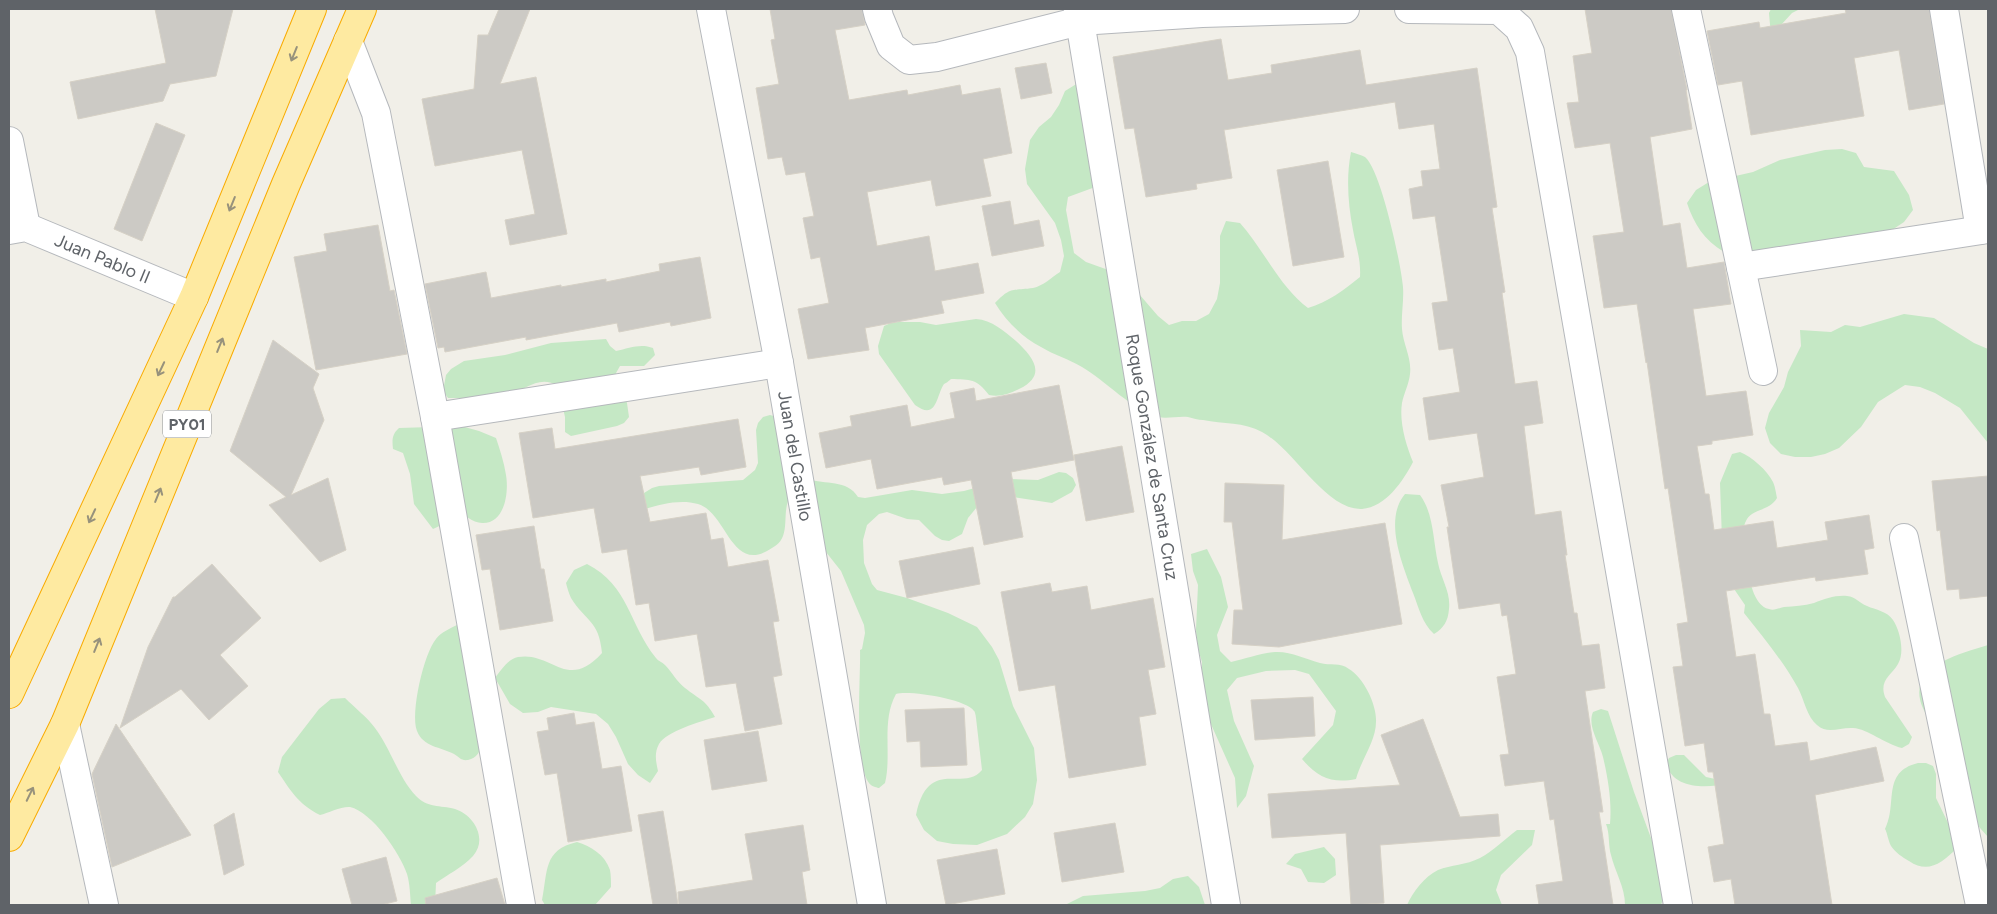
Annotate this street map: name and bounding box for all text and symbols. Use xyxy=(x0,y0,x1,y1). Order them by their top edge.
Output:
one-way arrow xyxy=(289,46,298,61)
one-way arrow xyxy=(227,196,237,211)
street label: Juan Pablo II xyxy=(51,229,154,289)
street label: Roque González de Santa Cruz xyxy=(1121,332,1183,582)
one-way arrow xyxy=(216,338,225,353)
one-way arrow xyxy=(155,361,165,376)
street label: Juan del Castillo xyxy=(773,389,817,523)
road number: PY01 xyxy=(163,410,211,438)
one-way arrow xyxy=(154,488,164,503)
one-way arrow xyxy=(86,509,96,524)
one-way arrow xyxy=(93,638,102,653)
one-way arrow xyxy=(26,787,35,802)

